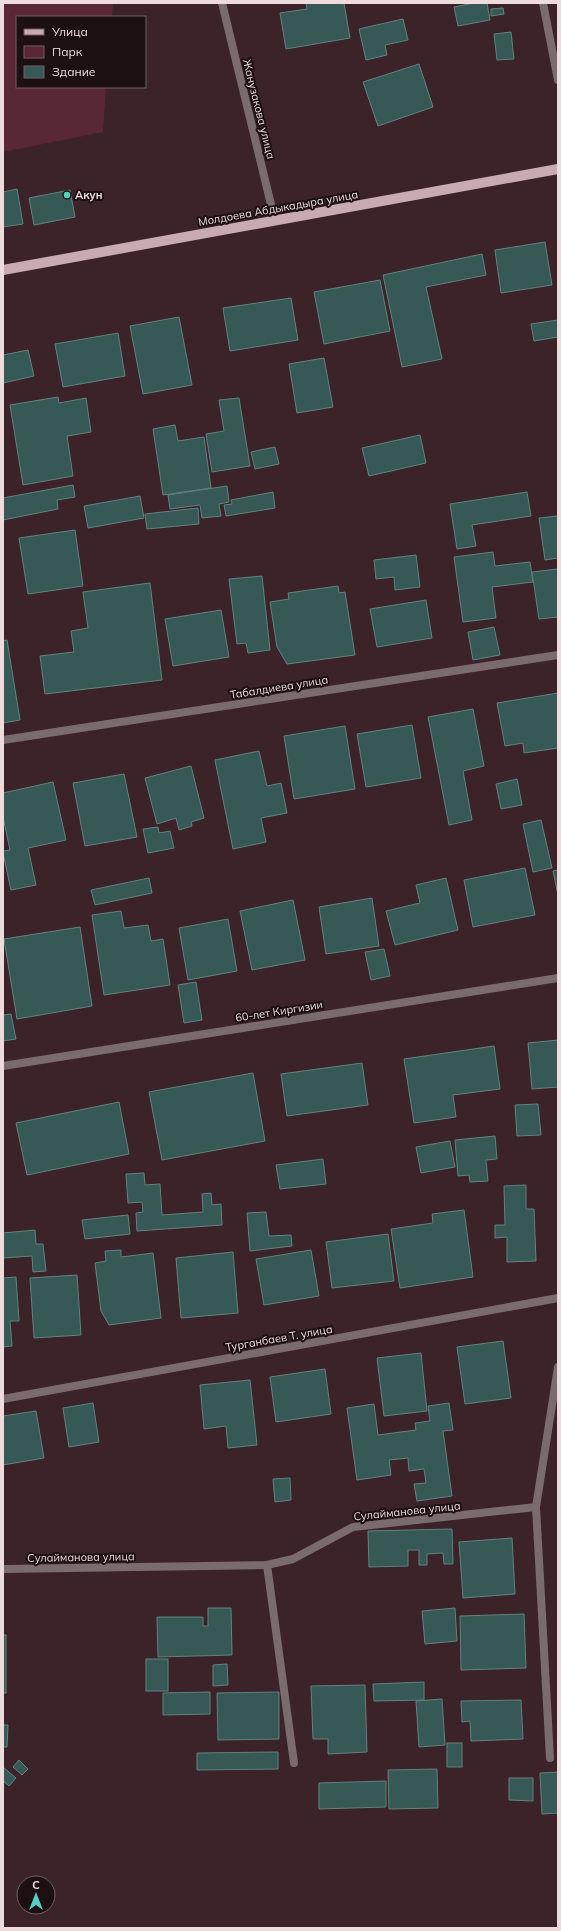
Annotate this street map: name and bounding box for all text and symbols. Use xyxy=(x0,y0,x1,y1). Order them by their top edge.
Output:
legend xyxy=(16,16,146,88)
text: Улица xyxy=(51,24,88,39)
text: Парк xyxy=(52,44,83,59)
street label: Жанузакова улица xyxy=(240,58,278,160)
text: Здание xyxy=(52,64,96,79)
street label: Молдоева Абдыкадыра улица xyxy=(197,187,359,229)
place label: Акун xyxy=(75,188,103,202)
marker: Акун xyxy=(62,190,72,200)
street label: Табалдиева улица xyxy=(229,672,329,702)
street label: 60-лет Киргизии xyxy=(234,997,324,1025)
street label: Турганбаев Т. улица xyxy=(224,1322,334,1354)
street label: Сулайманова улица xyxy=(353,1498,461,1524)
street label: Сулайманова улица xyxy=(27,1549,135,1565)
north arrow xyxy=(16,1875,56,1915)
text: С xyxy=(32,1878,40,1892)

